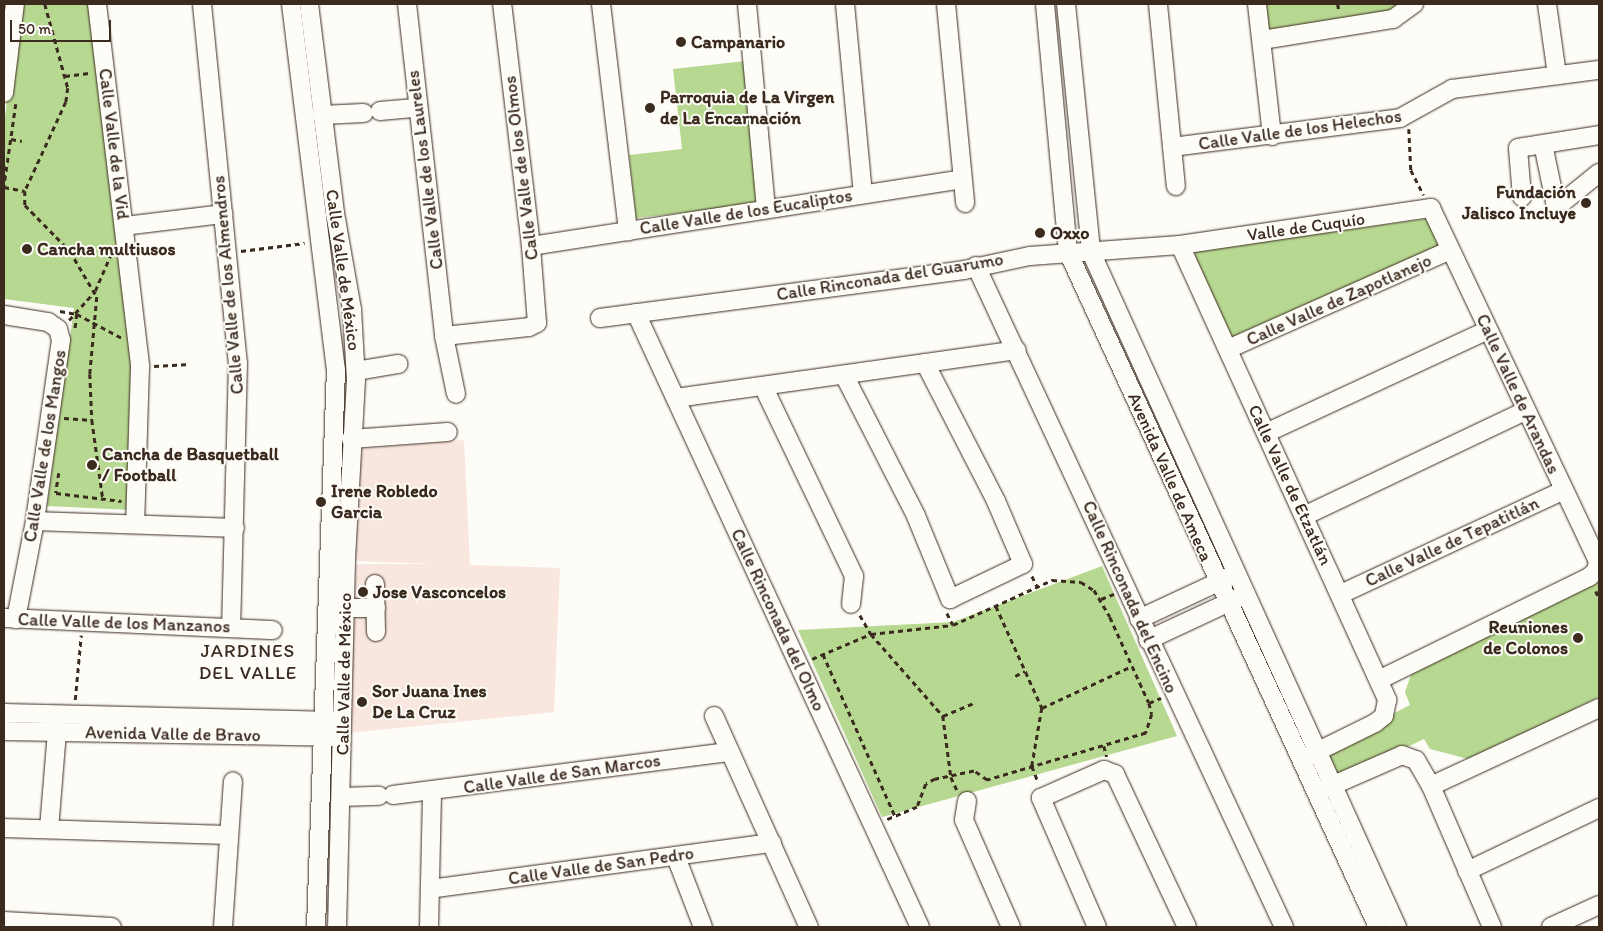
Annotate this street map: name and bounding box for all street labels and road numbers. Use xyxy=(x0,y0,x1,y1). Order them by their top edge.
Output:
street label: Calle Valle de la Vid xyxy=(94,67,134,221)
street label: Calle Valle de los Laureles xyxy=(402,69,448,271)
street label: Calle Valle de los Olmos xyxy=(499,75,543,261)
street label: Calle Valle de los Helechos xyxy=(1197,105,1403,155)
street label: Calle Valle de los Almendros xyxy=(208,175,248,395)
street label: Calle Valle de los Eucaliptos xyxy=(638,185,854,239)
street label: Calle Valle de México xyxy=(321,188,365,352)
street label: Valle de Cuquío xyxy=(1246,208,1366,246)
street label: Calle Rinconada del Guarumo xyxy=(775,248,1005,306)
street label: Calle Valle de Zapotlanejo xyxy=(1243,249,1435,351)
street label: Calle Valle de Arandas xyxy=(1472,311,1564,477)
street label: Calle Valle de los Mangos xyxy=(19,348,71,544)
street label: Avenida Valle de Ameca xyxy=(1123,389,1217,565)
street label: Calle Valle de Etzatlán xyxy=(1244,402,1336,568)
street label: Calle Valle de Tepatitlán xyxy=(1363,493,1541,591)
street label: Calle Rinconada del Encino xyxy=(1078,497,1182,697)
street label: Calle Rinconada del Olmo xyxy=(726,525,830,715)
street label: Calle Valle de México xyxy=(332,593,356,755)
street label: Calle Valle de los Manzanos xyxy=(17,608,231,638)
street label: Avenida Valle de Bravo xyxy=(85,722,261,746)
street label: Calle Valle de San Marcos xyxy=(462,750,662,798)
street label: Calle Valle de San Pedro xyxy=(507,842,695,890)

